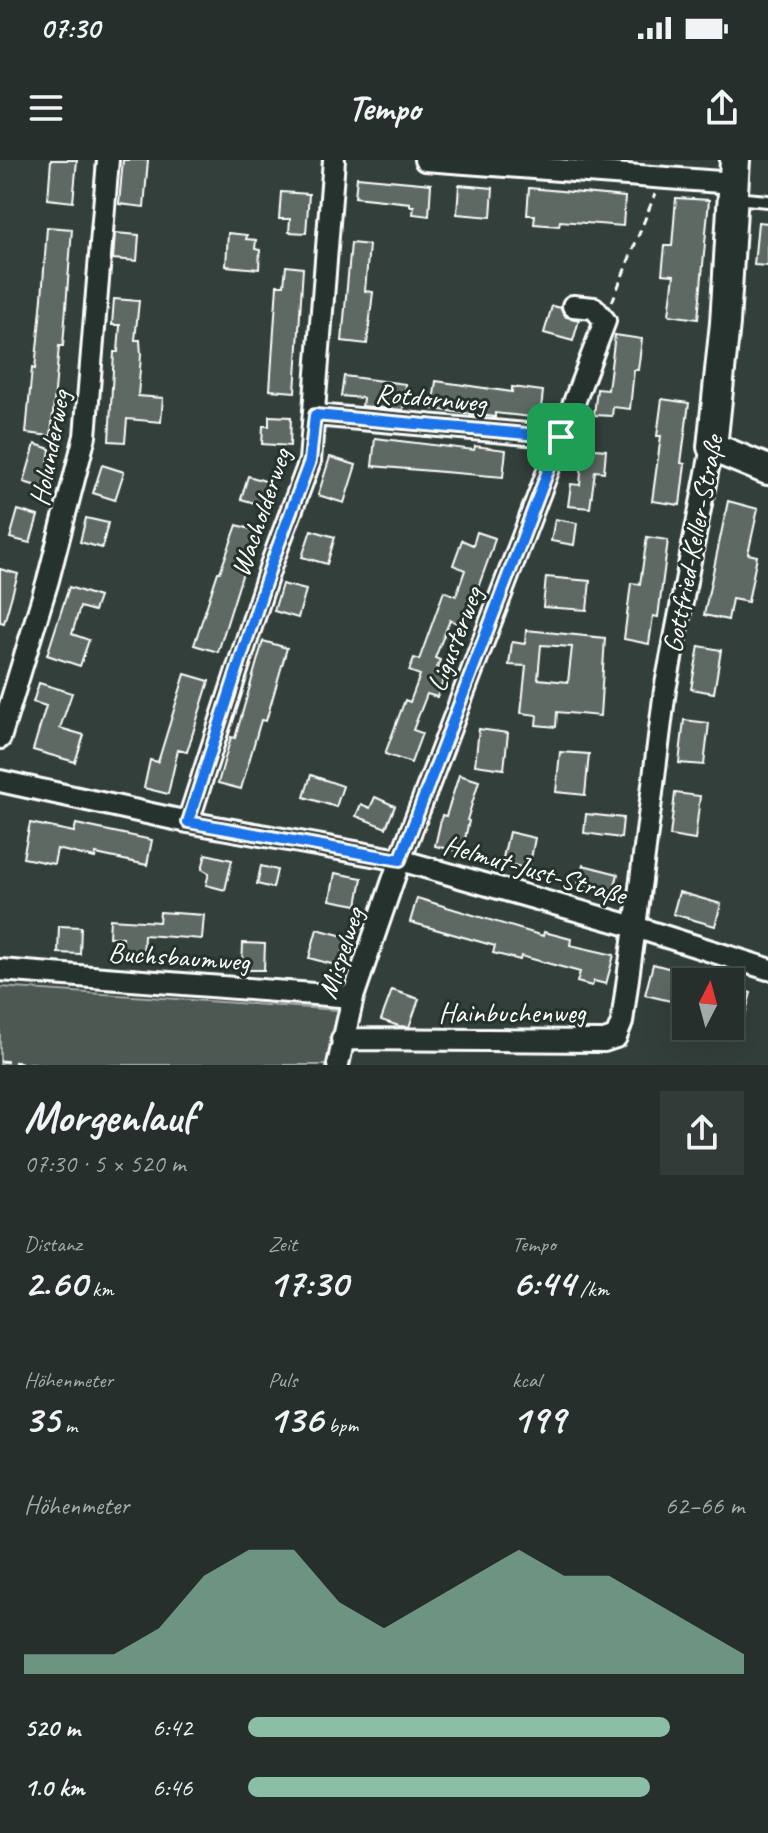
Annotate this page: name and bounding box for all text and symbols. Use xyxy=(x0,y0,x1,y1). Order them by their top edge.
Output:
text: 07:30 xyxy=(40,9,100,47)
text: Tempo xyxy=(348,85,420,131)
icon: menu xyxy=(24,86,68,130)
icon: share xyxy=(700,86,744,130)
street label: Rotdornweg xyxy=(374,375,490,420)
street label: Holunderweg xyxy=(21,385,78,509)
pin xyxy=(527,403,595,471)
icon: arrive xyxy=(539,415,583,459)
street label: Gottfried-Keller-Straße xyxy=(654,431,731,656)
street label: Wacholderweg xyxy=(222,442,299,581)
street label: Ligusterweg xyxy=(419,580,491,696)
street label: Helmut-Just-Straße xyxy=(440,827,632,913)
street label: Mispelweg xyxy=(309,901,372,1003)
street label: Buchsbaumweg xyxy=(107,934,252,979)
north arrow xyxy=(672,968,744,1040)
map controls xyxy=(672,968,744,1040)
street label: Hainbuchenweg xyxy=(438,995,587,1030)
text: Morgenlauf xyxy=(24,1089,195,1144)
button: share xyxy=(660,1091,744,1175)
text: 07:30 · 5 × 520 m xyxy=(24,1147,185,1180)
text: Distanz xyxy=(24,1230,82,1258)
text: Zeit xyxy=(268,1230,297,1258)
text: Tempo xyxy=(512,1230,556,1258)
text: 2.60 xyxy=(24,1258,87,1308)
text: 17:30 xyxy=(268,1258,348,1308)
text: 6:44 xyxy=(512,1258,575,1308)
text: km xyxy=(87,1275,114,1303)
text: /km xyxy=(575,1275,609,1303)
text: Höhenmeter xyxy=(24,1366,113,1394)
text: Puls xyxy=(268,1366,297,1394)
text: kcal xyxy=(512,1366,541,1394)
text: 35 xyxy=(24,1394,59,1444)
text: 136 xyxy=(268,1394,323,1444)
text: 199 xyxy=(512,1394,565,1444)
text: m xyxy=(59,1411,77,1439)
text: bpm xyxy=(323,1411,358,1439)
text: Höhenmeter xyxy=(24,1489,129,1522)
text: 62–66 m xyxy=(665,1489,744,1522)
text: 520 m xyxy=(24,1711,80,1744)
text: 6:42 xyxy=(152,1711,192,1744)
text: 1.0 km xyxy=(24,1771,84,1804)
text: 6:46 xyxy=(152,1771,192,1804)

